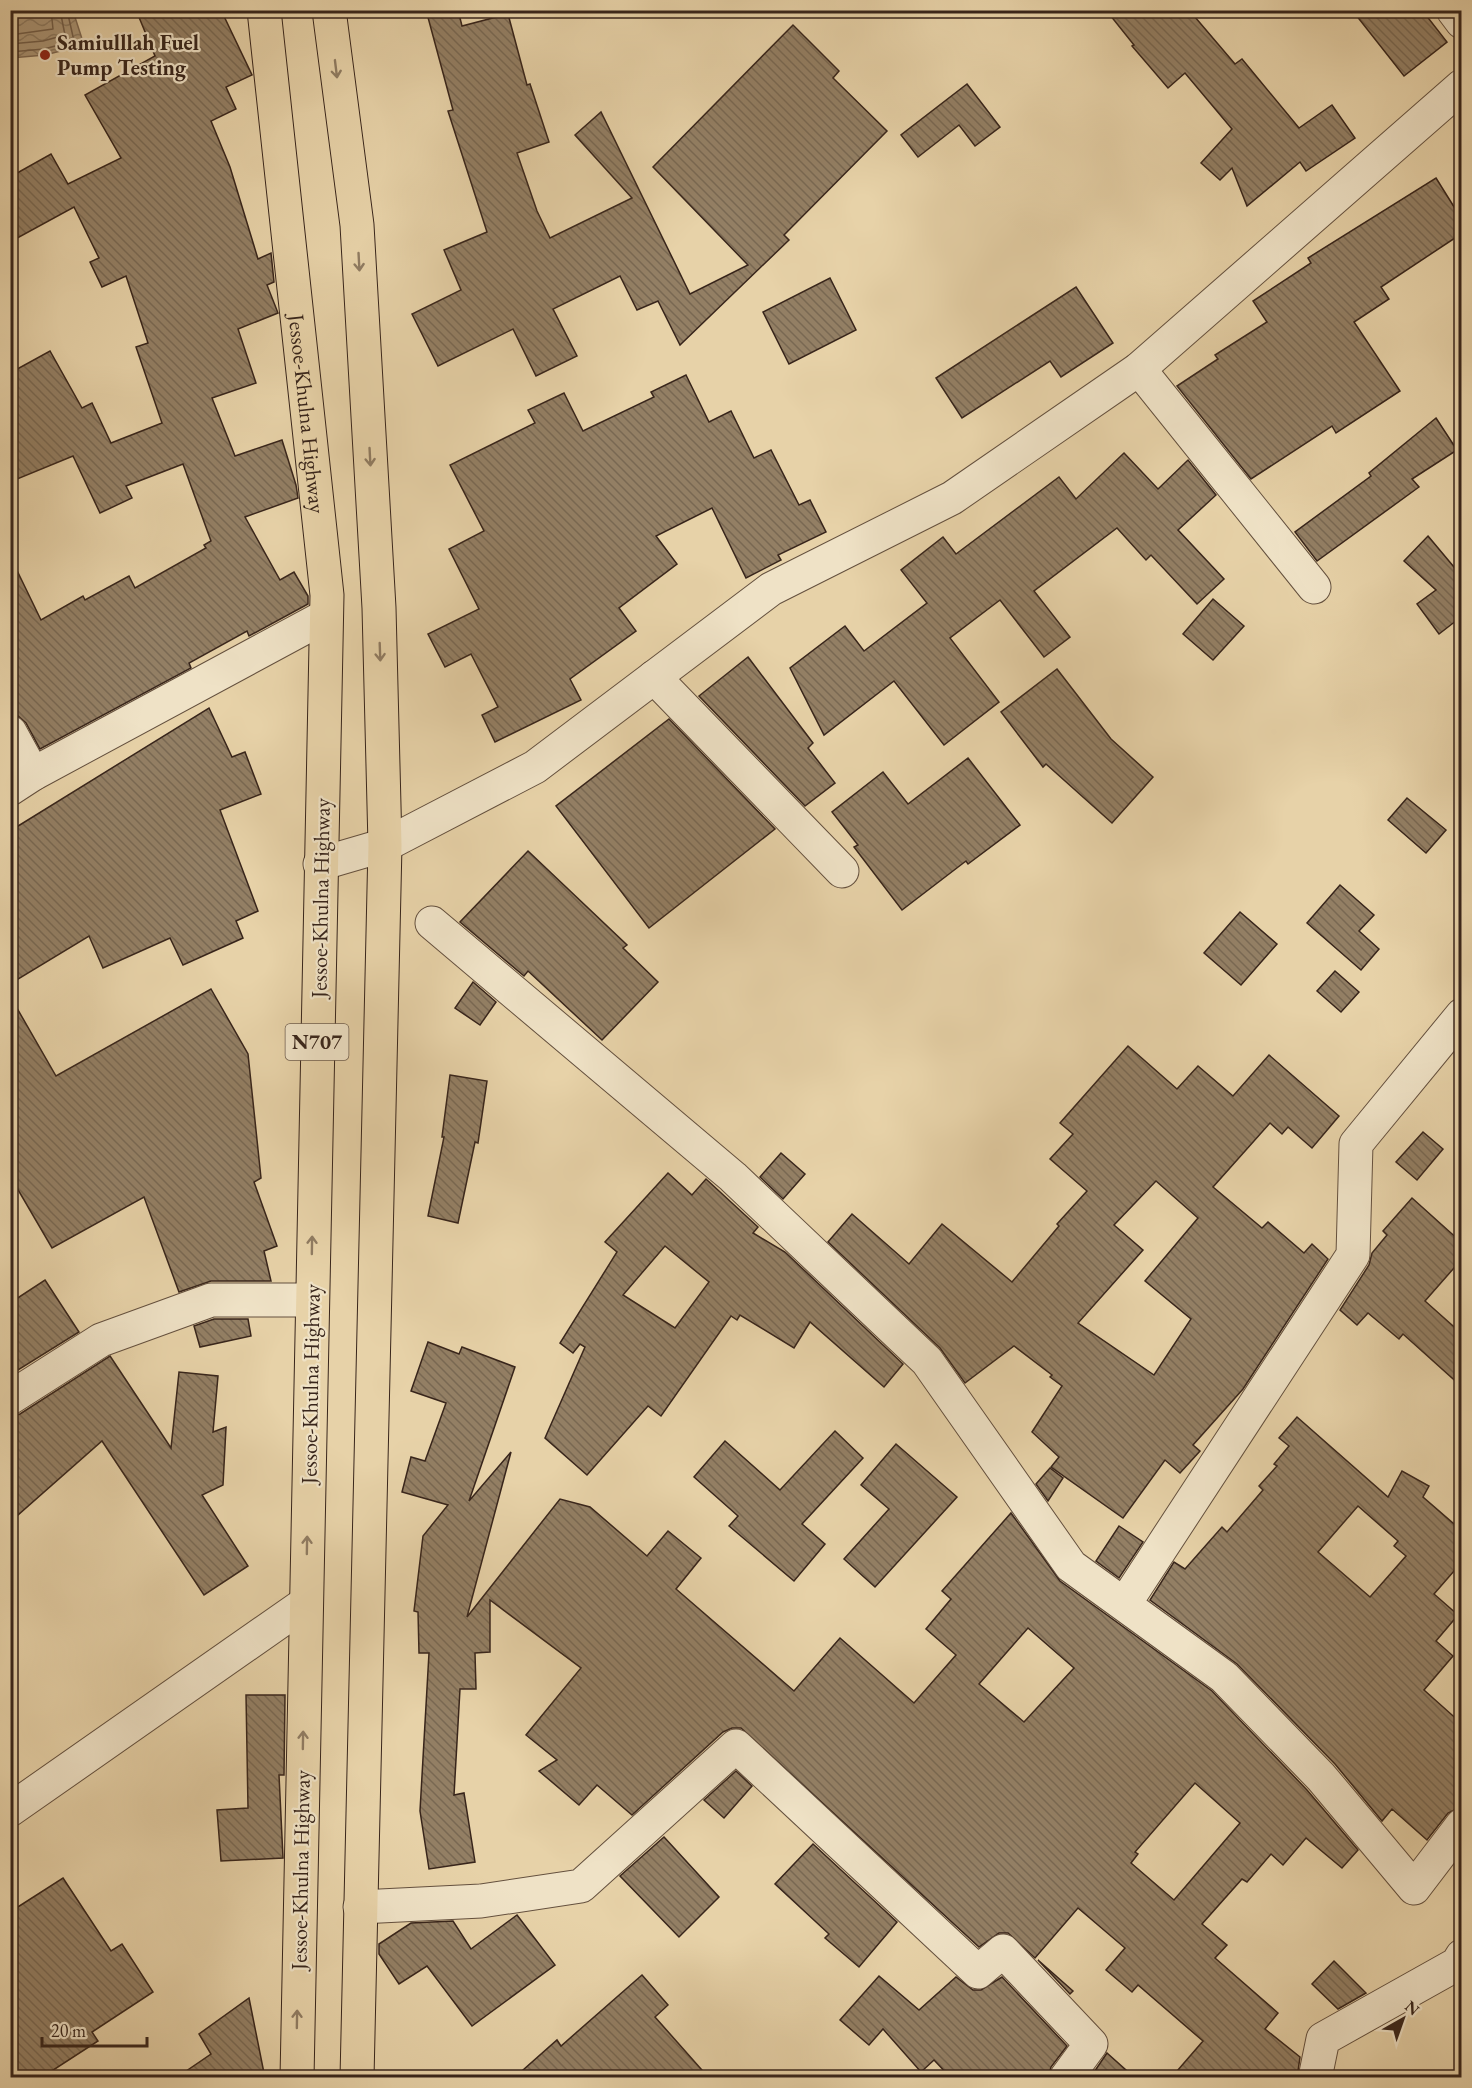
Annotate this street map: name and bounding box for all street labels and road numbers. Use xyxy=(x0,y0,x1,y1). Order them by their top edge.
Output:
street label: Jessoe-Khulna Highway xyxy=(282,311,332,515)
street label: Jessoe-Khulna Highway xyxy=(304,797,337,1000)
road number: N707 xyxy=(286,1024,348,1060)
street label: Jessoe-Khulna Highway xyxy=(294,1283,327,1486)
street label: Jessoe-Khulna Highway xyxy=(284,1769,317,1972)

